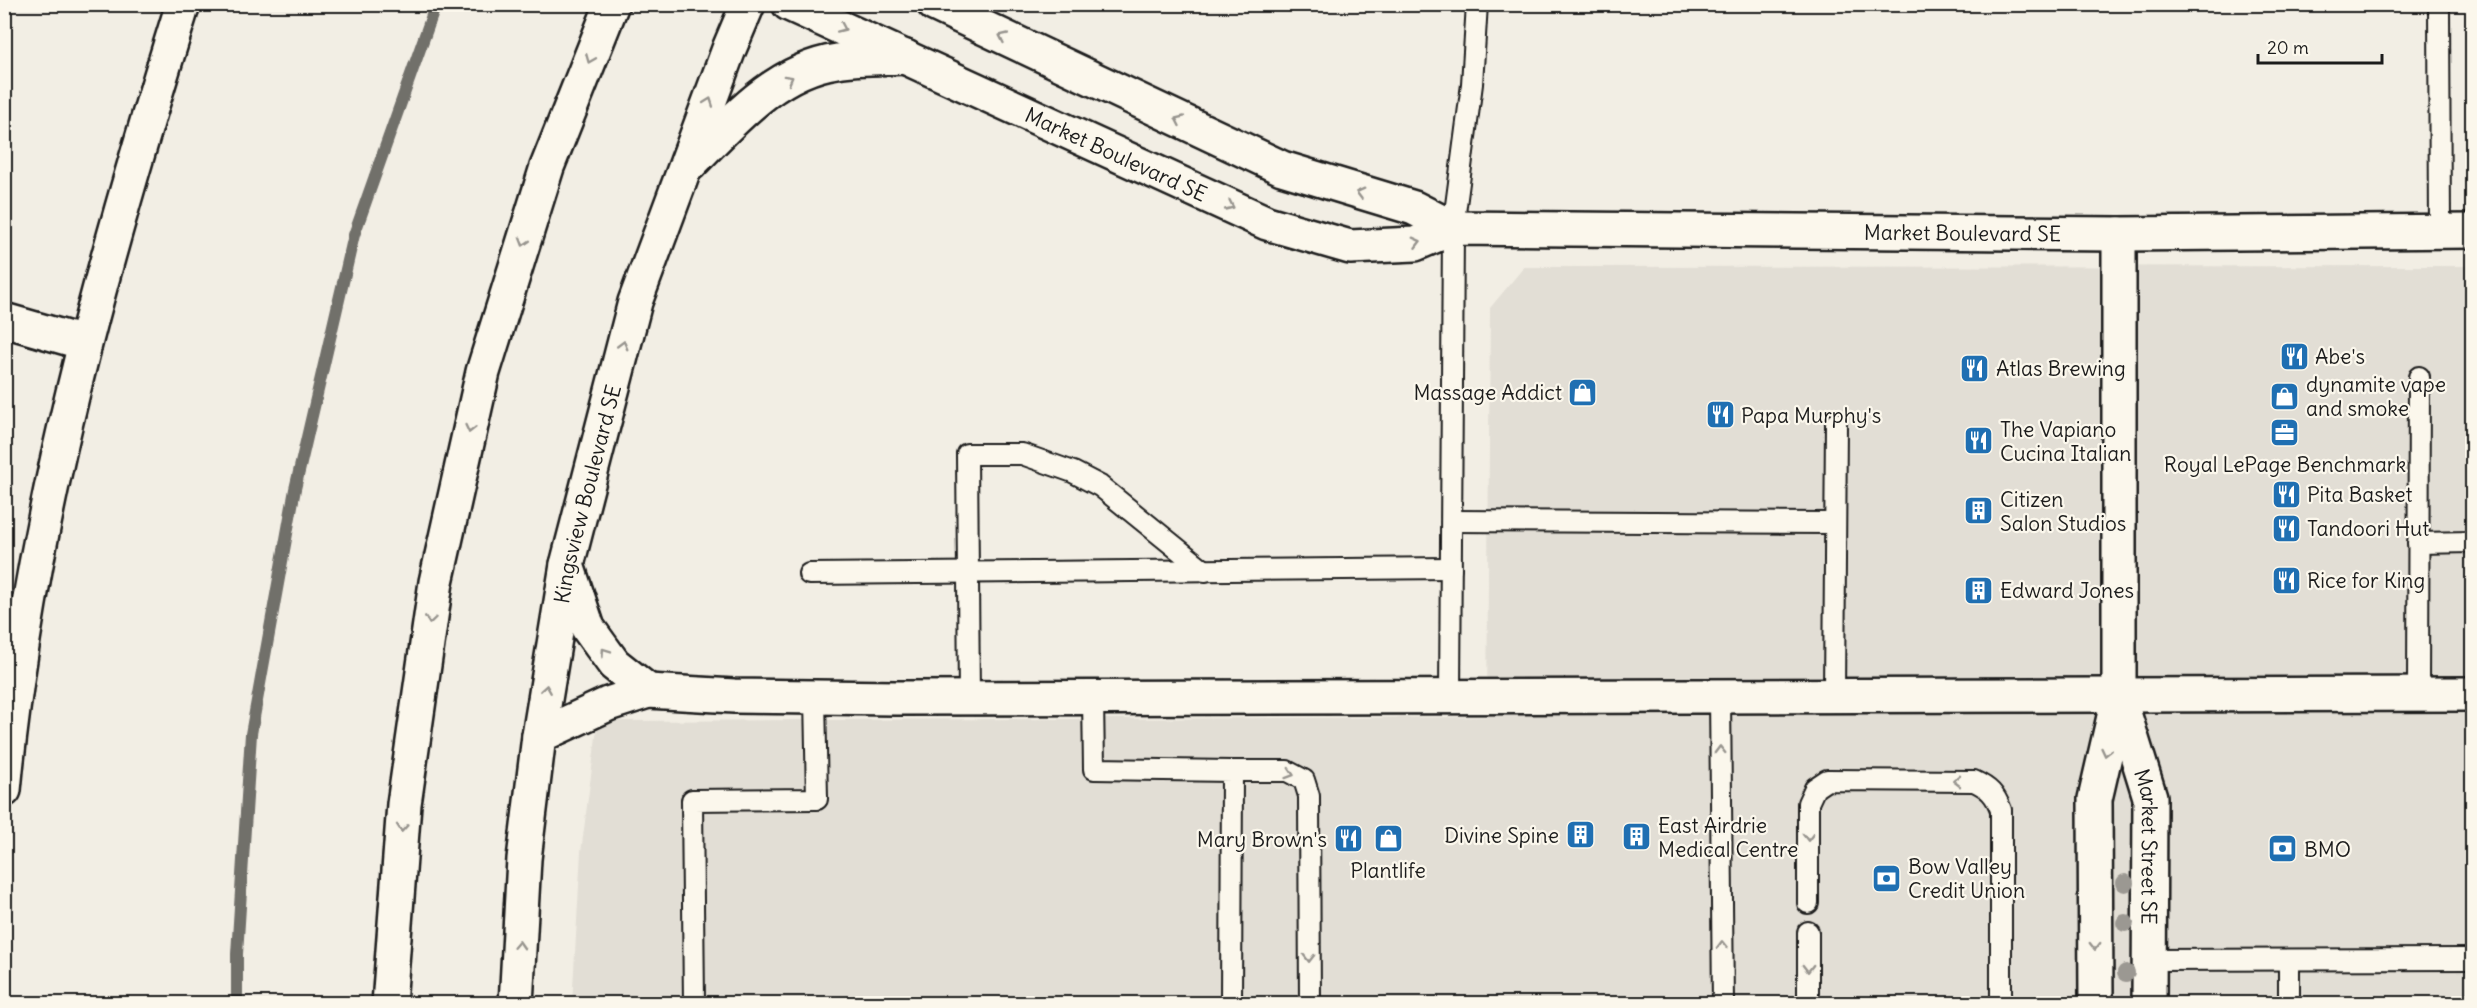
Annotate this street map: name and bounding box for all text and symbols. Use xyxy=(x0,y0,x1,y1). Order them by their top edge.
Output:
one-way arrow xyxy=(836,21,847,33)
scale bar xyxy=(2258,27,2382,65)
one-way arrow xyxy=(998,32,1009,44)
text: 20 m xyxy=(2267,36,2309,59)
one-way arrow xyxy=(585,53,597,64)
one-way arrow xyxy=(783,75,793,86)
one-way arrow xyxy=(702,97,714,108)
street label: Market Boulevard SE xyxy=(1021,101,1212,207)
one-way arrow xyxy=(1175,115,1186,127)
one-way arrow xyxy=(1355,188,1366,200)
one-way arrow xyxy=(1223,199,1234,211)
street label: Market Boulevard SE xyxy=(1864,218,2061,247)
one-way arrow xyxy=(519,236,531,247)
one-way arrow xyxy=(1412,236,1422,249)
one-way arrow xyxy=(616,340,629,350)
restaurant icon: Abe's xyxy=(2278,340,2310,372)
place label: Abe's xyxy=(2315,343,2365,370)
restaurant icon: Atlas Brewing xyxy=(1959,352,1991,384)
place label: Atlas Brewing xyxy=(1996,355,2126,382)
place label: dynamite vape and smoke xyxy=(2306,371,2446,422)
shop icon: Massage Addict xyxy=(1567,376,1599,408)
place label: Massage Addict xyxy=(1413,379,1562,406)
shop icon: dynamite vape and smoke xyxy=(2269,380,2301,412)
street label: Kingsview Boulevard SE xyxy=(547,382,627,605)
restaurant icon: Papa Murphy's xyxy=(1704,399,1736,431)
place label: Papa Murphy's xyxy=(1741,402,1881,429)
place label: The Vapiano Cucina Italian xyxy=(2000,416,2131,467)
office icon: Royal LePage Benchmark xyxy=(2269,417,2301,449)
one-way arrow xyxy=(464,424,477,434)
restaurant icon: The Vapiano Cucina Italian xyxy=(1963,425,1995,457)
place label: Royal LePage Benchmark xyxy=(2164,451,2406,478)
restaurant icon: Pita Basket xyxy=(2270,478,2302,510)
place label: Pita Basket xyxy=(2307,481,2413,508)
place label: Citizen Salon Studios xyxy=(2000,486,2126,537)
building icon: Citizen Salon Studios xyxy=(1963,495,1995,527)
restaurant icon: Tandoori Hut xyxy=(2270,512,2302,544)
place label: Tandoori Hut xyxy=(2307,515,2429,542)
restaurant icon: Rice for King xyxy=(2270,564,2302,596)
place label: Rice for King xyxy=(2307,567,2425,594)
building icon: Edward Jones xyxy=(1963,574,1995,606)
place label: Edward Jones xyxy=(2000,577,2134,604)
one-way arrow xyxy=(425,616,437,625)
one-way arrow xyxy=(602,648,613,659)
one-way arrow xyxy=(540,684,552,693)
one-way arrow xyxy=(1714,746,1726,755)
one-way arrow xyxy=(2100,747,2113,757)
street label: Market Street SE xyxy=(2129,765,2164,925)
one-way arrow xyxy=(1284,767,1294,779)
one-way arrow xyxy=(1952,775,1961,787)
place label: East Airdrie Medical Centre xyxy=(1658,812,1798,863)
building icon: Divine Spine xyxy=(1564,819,1596,851)
building icon: East Airdrie Medical Centre xyxy=(1621,821,1653,853)
place label: Divine Spine xyxy=(1444,822,1559,849)
one-way arrow xyxy=(396,823,409,832)
restaurant icon: Mary Brown's xyxy=(1332,823,1364,855)
shop icon: Plantlife xyxy=(1372,823,1404,855)
place label: Mary Brown's xyxy=(1197,826,1327,853)
one-way arrow xyxy=(1802,832,1814,841)
bank icon: BMO xyxy=(2267,833,2299,865)
place label: BMO xyxy=(2304,836,2351,863)
place label: Bow Valley Credit Union xyxy=(1908,853,2025,904)
place label: Plantlife xyxy=(1350,857,1426,884)
bank icon: Bow Valley Credit Union xyxy=(1871,862,1903,894)
one-way arrow xyxy=(513,941,526,950)
one-way arrow xyxy=(1716,941,1728,950)
one-way arrow xyxy=(2089,942,2101,951)
one-way arrow xyxy=(1303,954,1315,963)
one-way arrow xyxy=(1802,963,1814,972)

